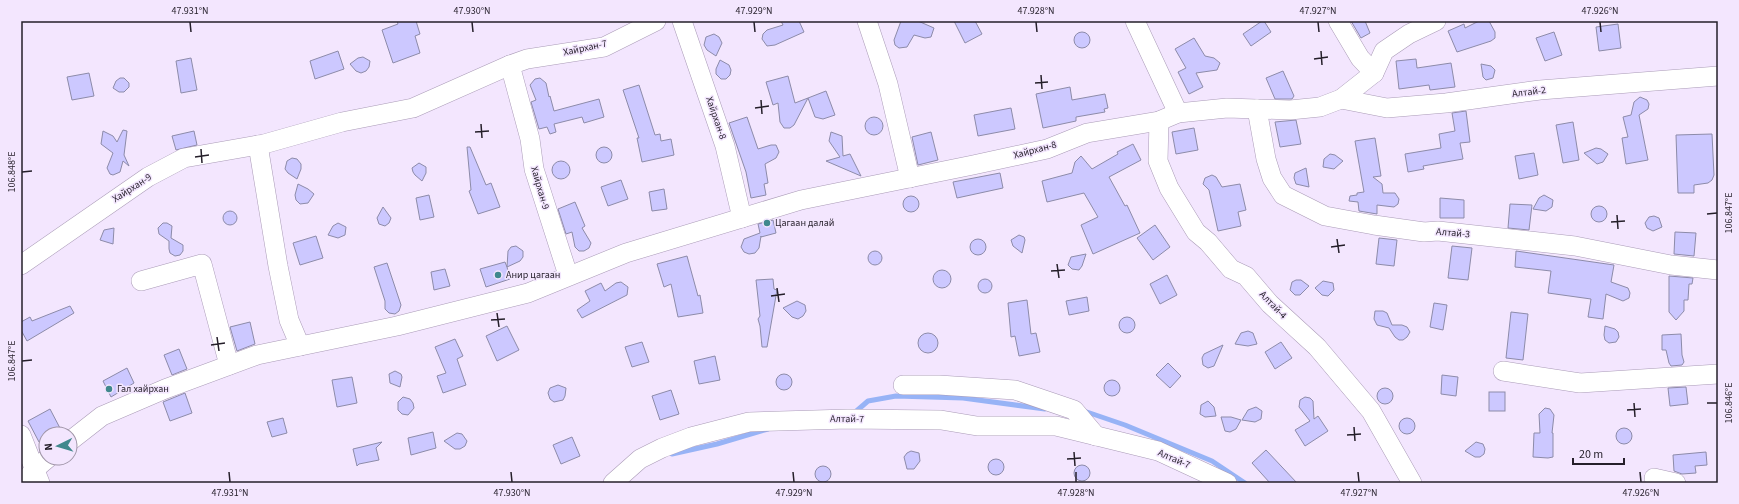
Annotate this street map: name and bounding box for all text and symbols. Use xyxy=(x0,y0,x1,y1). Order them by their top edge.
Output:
text: 47.931°N xyxy=(171,4,209,18)
text: 47.930°N xyxy=(453,4,491,18)
text: 47.929°N xyxy=(735,4,773,18)
text: 47.928°N xyxy=(1017,4,1055,18)
text: 47.927°N xyxy=(1299,4,1337,18)
text: 47.926°N xyxy=(1581,4,1619,18)
street label: Хайрхан-7 xyxy=(562,37,608,59)
street label: Алтай-2 xyxy=(1511,83,1547,101)
street label: Хайрхан-8 xyxy=(702,95,730,141)
street label: Хайрхан-8 xyxy=(1012,138,1058,162)
text: 106.848°E xyxy=(5,152,19,192)
street label: Хайрхан-9 xyxy=(527,165,553,211)
street label: Хайрхан-9 xyxy=(110,170,154,206)
text: 106.847°E xyxy=(1722,193,1736,233)
place label: Цагаан далай xyxy=(775,216,834,230)
marker: Цагаан далай xyxy=(762,218,772,228)
street label: Алтай-3 xyxy=(1435,225,1471,241)
place label: Анир цагаан xyxy=(506,268,560,282)
marker: Анир цагаан xyxy=(493,270,503,280)
street label: Алтай-4 xyxy=(1256,288,1290,322)
text: 106.847°E xyxy=(5,341,19,381)
place label: Гал хайрхан xyxy=(117,382,169,396)
text: 106.846°E xyxy=(1722,383,1736,423)
marker: Гал хайрхан xyxy=(104,384,114,394)
street label: Алтай-7 xyxy=(830,412,864,426)
north arrow xyxy=(38,426,78,466)
scale bar xyxy=(1573,440,1624,466)
text: N xyxy=(41,443,56,451)
street label: Алтай-7 xyxy=(1156,446,1192,472)
text: 20 m xyxy=(1579,446,1603,463)
text: 47.931°N xyxy=(211,486,249,500)
text: 47.930°N xyxy=(493,486,531,500)
text: 47.929°N xyxy=(775,486,813,500)
text: 47.928°N xyxy=(1057,486,1095,500)
text: 47.927°N xyxy=(1340,486,1378,500)
text: 47.926°N xyxy=(1622,486,1660,500)

